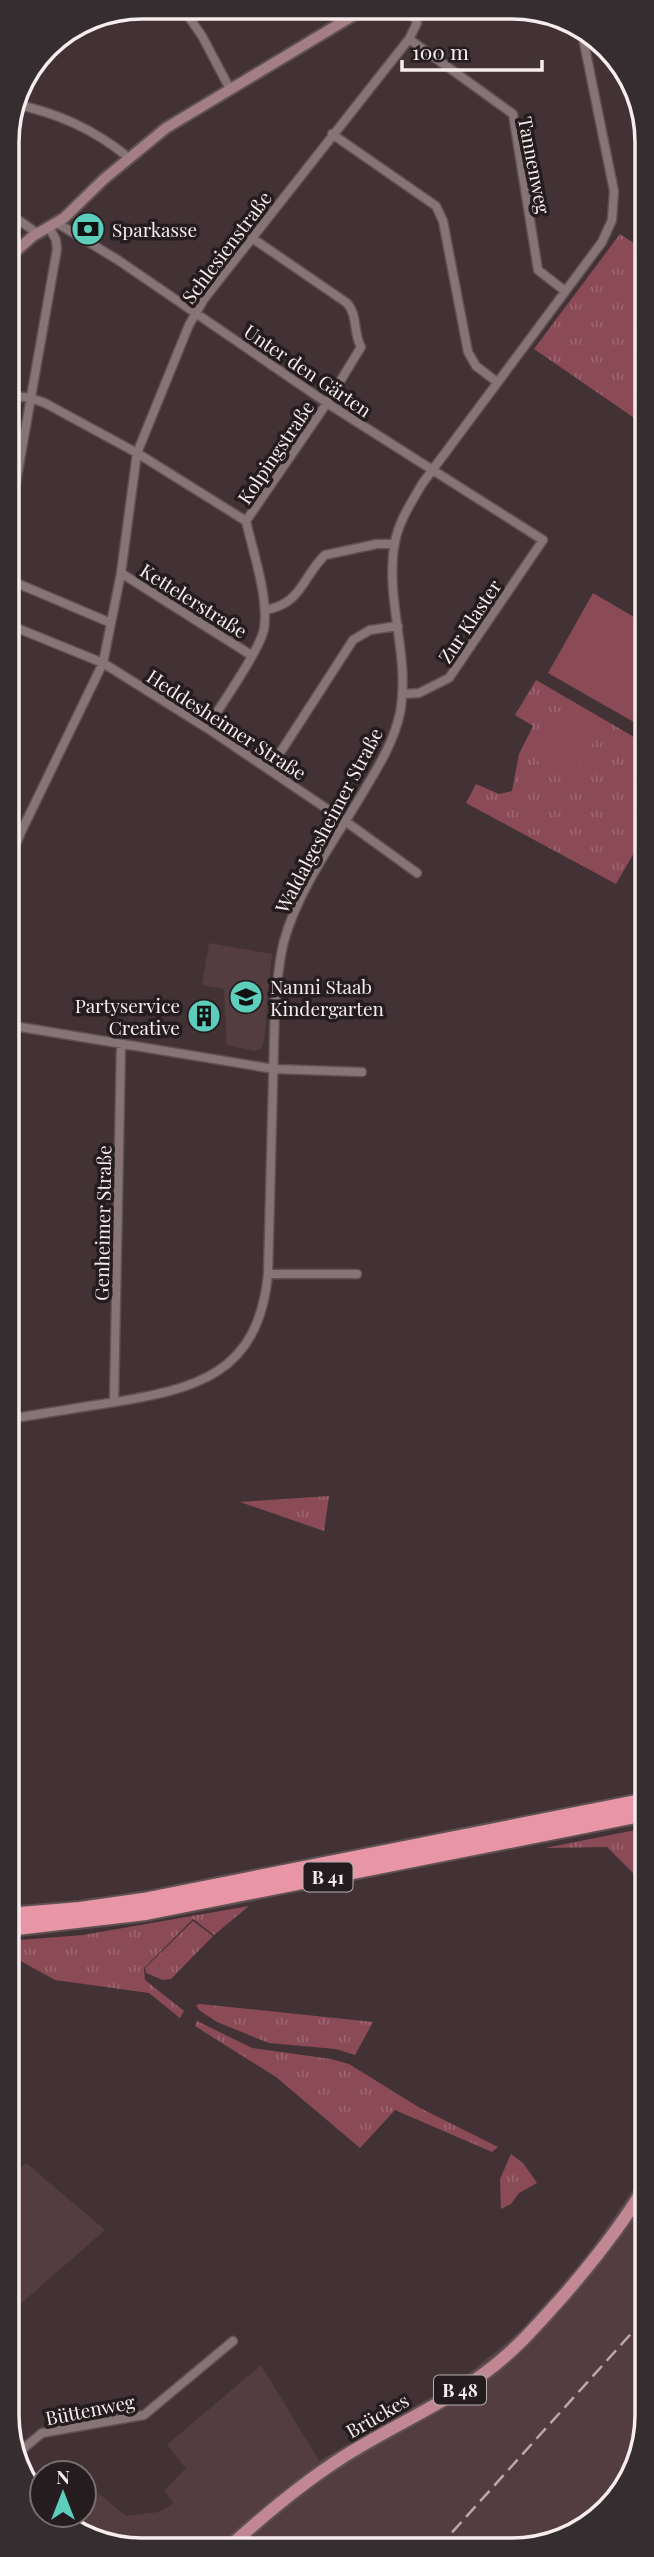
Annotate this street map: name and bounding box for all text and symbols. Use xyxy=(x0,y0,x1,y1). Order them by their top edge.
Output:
scale bar xyxy=(402,28,542,72)
text: 100 m xyxy=(412,37,469,65)
street label: Tannenweg xyxy=(513,114,557,216)
street label: Schlesienstraße xyxy=(175,186,277,308)
bank icon: Sparkasse xyxy=(69,210,107,248)
place label: Sparkasse xyxy=(112,216,197,242)
street label: Unter den Gärten xyxy=(239,318,377,423)
street label: Kolpingstraße xyxy=(231,395,319,509)
street label: Kettelerstraße xyxy=(136,557,252,643)
street label: Zur Klaster xyxy=(431,574,507,668)
street label: Heddesheimer Straße xyxy=(142,663,312,785)
street label: Waldalgesheimer Straße xyxy=(268,723,388,918)
place label: Nanni Staab Kindergarten xyxy=(270,973,385,1021)
school or university icon: Nanni Staab Kindergarten xyxy=(227,978,265,1016)
place label: Partyservice Creative xyxy=(75,992,180,1040)
building icon: Partyservice Creative xyxy=(185,997,223,1035)
street label: Genheimer Straße xyxy=(88,1145,116,1301)
road number: B 41 xyxy=(304,1863,352,1892)
road number: B 48 xyxy=(434,2376,486,2404)
street label: Brückes xyxy=(341,2387,413,2443)
street label: Büttenweg xyxy=(43,2388,137,2430)
north arrow xyxy=(28,2459,98,2529)
text: N xyxy=(56,2463,70,2489)

